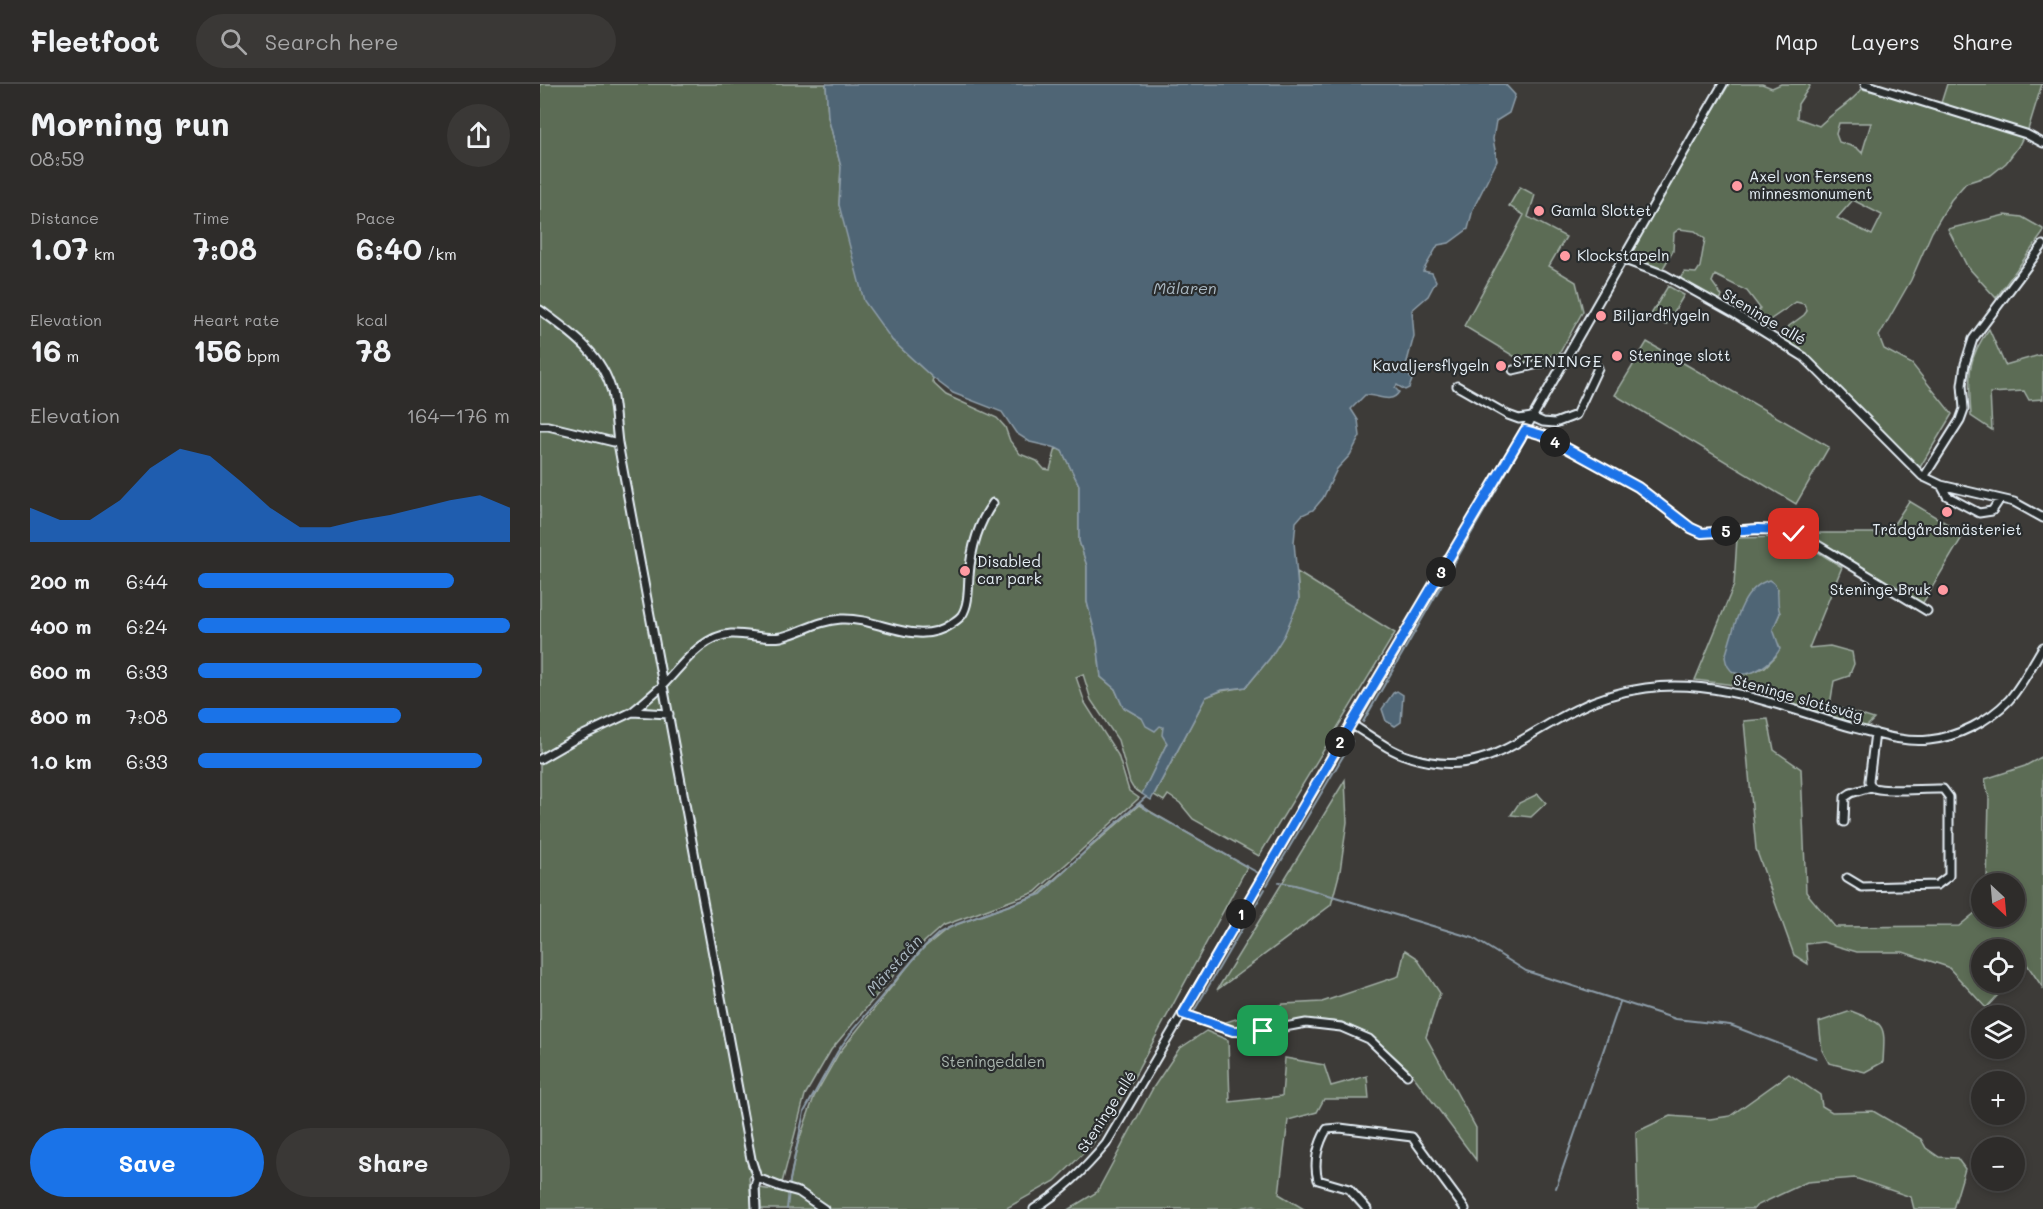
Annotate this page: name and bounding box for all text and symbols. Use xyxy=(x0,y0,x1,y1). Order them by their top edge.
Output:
search box xyxy=(196,14,616,68)
text: Fleetfoot xyxy=(30,23,160,59)
icon: search xyxy=(217,25,250,58)
text: Search here xyxy=(265,27,399,56)
text: Map xyxy=(1775,28,1818,55)
text: Layers xyxy=(1851,28,1920,55)
text: Share xyxy=(1953,28,2013,55)
text: Morning run xyxy=(30,101,230,144)
button: share xyxy=(447,104,510,167)
text: 08:59 xyxy=(30,145,84,171)
place label: Axel von Fersens minnesmonument xyxy=(1749,166,1872,203)
marker: Axel von Fersens minnesmonument xyxy=(1730,179,1744,193)
place label: Gamla Slottet xyxy=(1551,200,1652,220)
marker: Gamla Slottet xyxy=(1532,204,1546,218)
text: Distance xyxy=(30,207,99,228)
text: Time xyxy=(193,207,229,228)
text: Pace xyxy=(356,207,395,228)
text: 1.07 xyxy=(30,228,89,268)
text: 7:08 xyxy=(193,228,257,268)
text: 6:40 xyxy=(356,228,422,268)
text: km xyxy=(89,243,115,264)
text: /km xyxy=(422,243,457,264)
place label: Klockstapeln xyxy=(1577,245,1669,265)
marker: Klockstapeln xyxy=(1558,249,1572,263)
water label: Mälaren xyxy=(1153,277,1217,298)
street label: Steninge allé xyxy=(1719,283,1810,349)
place label: Biljardflygeln xyxy=(1613,305,1710,325)
text: Elevation xyxy=(30,309,102,330)
text: Heart rate xyxy=(193,309,279,330)
text: kcal xyxy=(356,309,388,330)
marker: Biljardflygeln xyxy=(1594,309,1608,323)
text: 16 xyxy=(30,330,61,370)
text: 156 xyxy=(193,330,242,370)
text: 78 xyxy=(356,330,391,370)
text: m xyxy=(61,345,79,366)
text: bpm xyxy=(242,345,280,366)
place label: Steninge slott xyxy=(1629,345,1730,365)
marker: Steninge slott xyxy=(1610,349,1624,363)
district label: STENINGE xyxy=(1513,350,1603,371)
place label: Kavaljersflygeln xyxy=(1373,355,1489,375)
marker: Kavaljersflygeln xyxy=(1494,359,1508,373)
text: Elevation xyxy=(30,402,120,428)
text: 164–176 m xyxy=(406,402,510,428)
pin: 4 xyxy=(1540,427,1570,457)
text: 4 xyxy=(1550,431,1560,452)
marker: Trädgårdsmästeriet xyxy=(1940,505,1954,519)
pin xyxy=(1768,508,1819,559)
pin: 5 xyxy=(1711,516,1741,546)
icon: check xyxy=(1777,517,1810,550)
place label: Trädgårdsmästeriet xyxy=(1872,519,2022,539)
text: 5 xyxy=(1721,520,1731,541)
place label: Disabled car park xyxy=(977,551,1042,588)
pin: 3 xyxy=(1426,557,1456,587)
text: 3 xyxy=(1436,561,1446,582)
marker: Disabled car park xyxy=(958,564,972,578)
text: 200 m xyxy=(30,568,90,594)
text: 6:44 xyxy=(126,568,168,594)
place label: Steninge Bruk xyxy=(1830,579,1931,599)
marker: Steninge Bruk xyxy=(1936,583,1950,597)
text: 400 m xyxy=(30,613,91,639)
text: 6:24 xyxy=(126,613,167,639)
text: 600 m xyxy=(30,658,91,684)
text: 6:33 xyxy=(126,658,168,684)
street label: Steninge slottsväg xyxy=(1731,669,1866,725)
text: 800 m xyxy=(30,703,91,729)
text: 7:08 xyxy=(126,703,168,729)
pin: 2 xyxy=(1325,727,1355,757)
text: 2 xyxy=(1336,731,1344,752)
text: 1.0 km xyxy=(30,748,92,774)
text: 6:33 xyxy=(126,748,168,774)
north arrow xyxy=(1971,873,2025,927)
map controls xyxy=(1971,873,2025,1191)
pin: 1 xyxy=(1226,899,1256,929)
text: 1 xyxy=(1237,903,1245,924)
water label: Märstaån xyxy=(861,930,926,999)
button: locate xyxy=(1971,939,2025,993)
pin xyxy=(1237,1005,1288,1056)
button: layers xyxy=(1971,1005,2025,1059)
icon: arrive xyxy=(1246,1014,1279,1047)
park label: Steningedalen xyxy=(941,1051,1045,1071)
street label: Steninge allé xyxy=(1072,1066,1140,1157)
button: + xyxy=(1971,1071,2025,1125)
button: Save xyxy=(30,1128,264,1197)
button: Share xyxy=(276,1128,510,1197)
button: − xyxy=(1971,1137,2025,1191)

